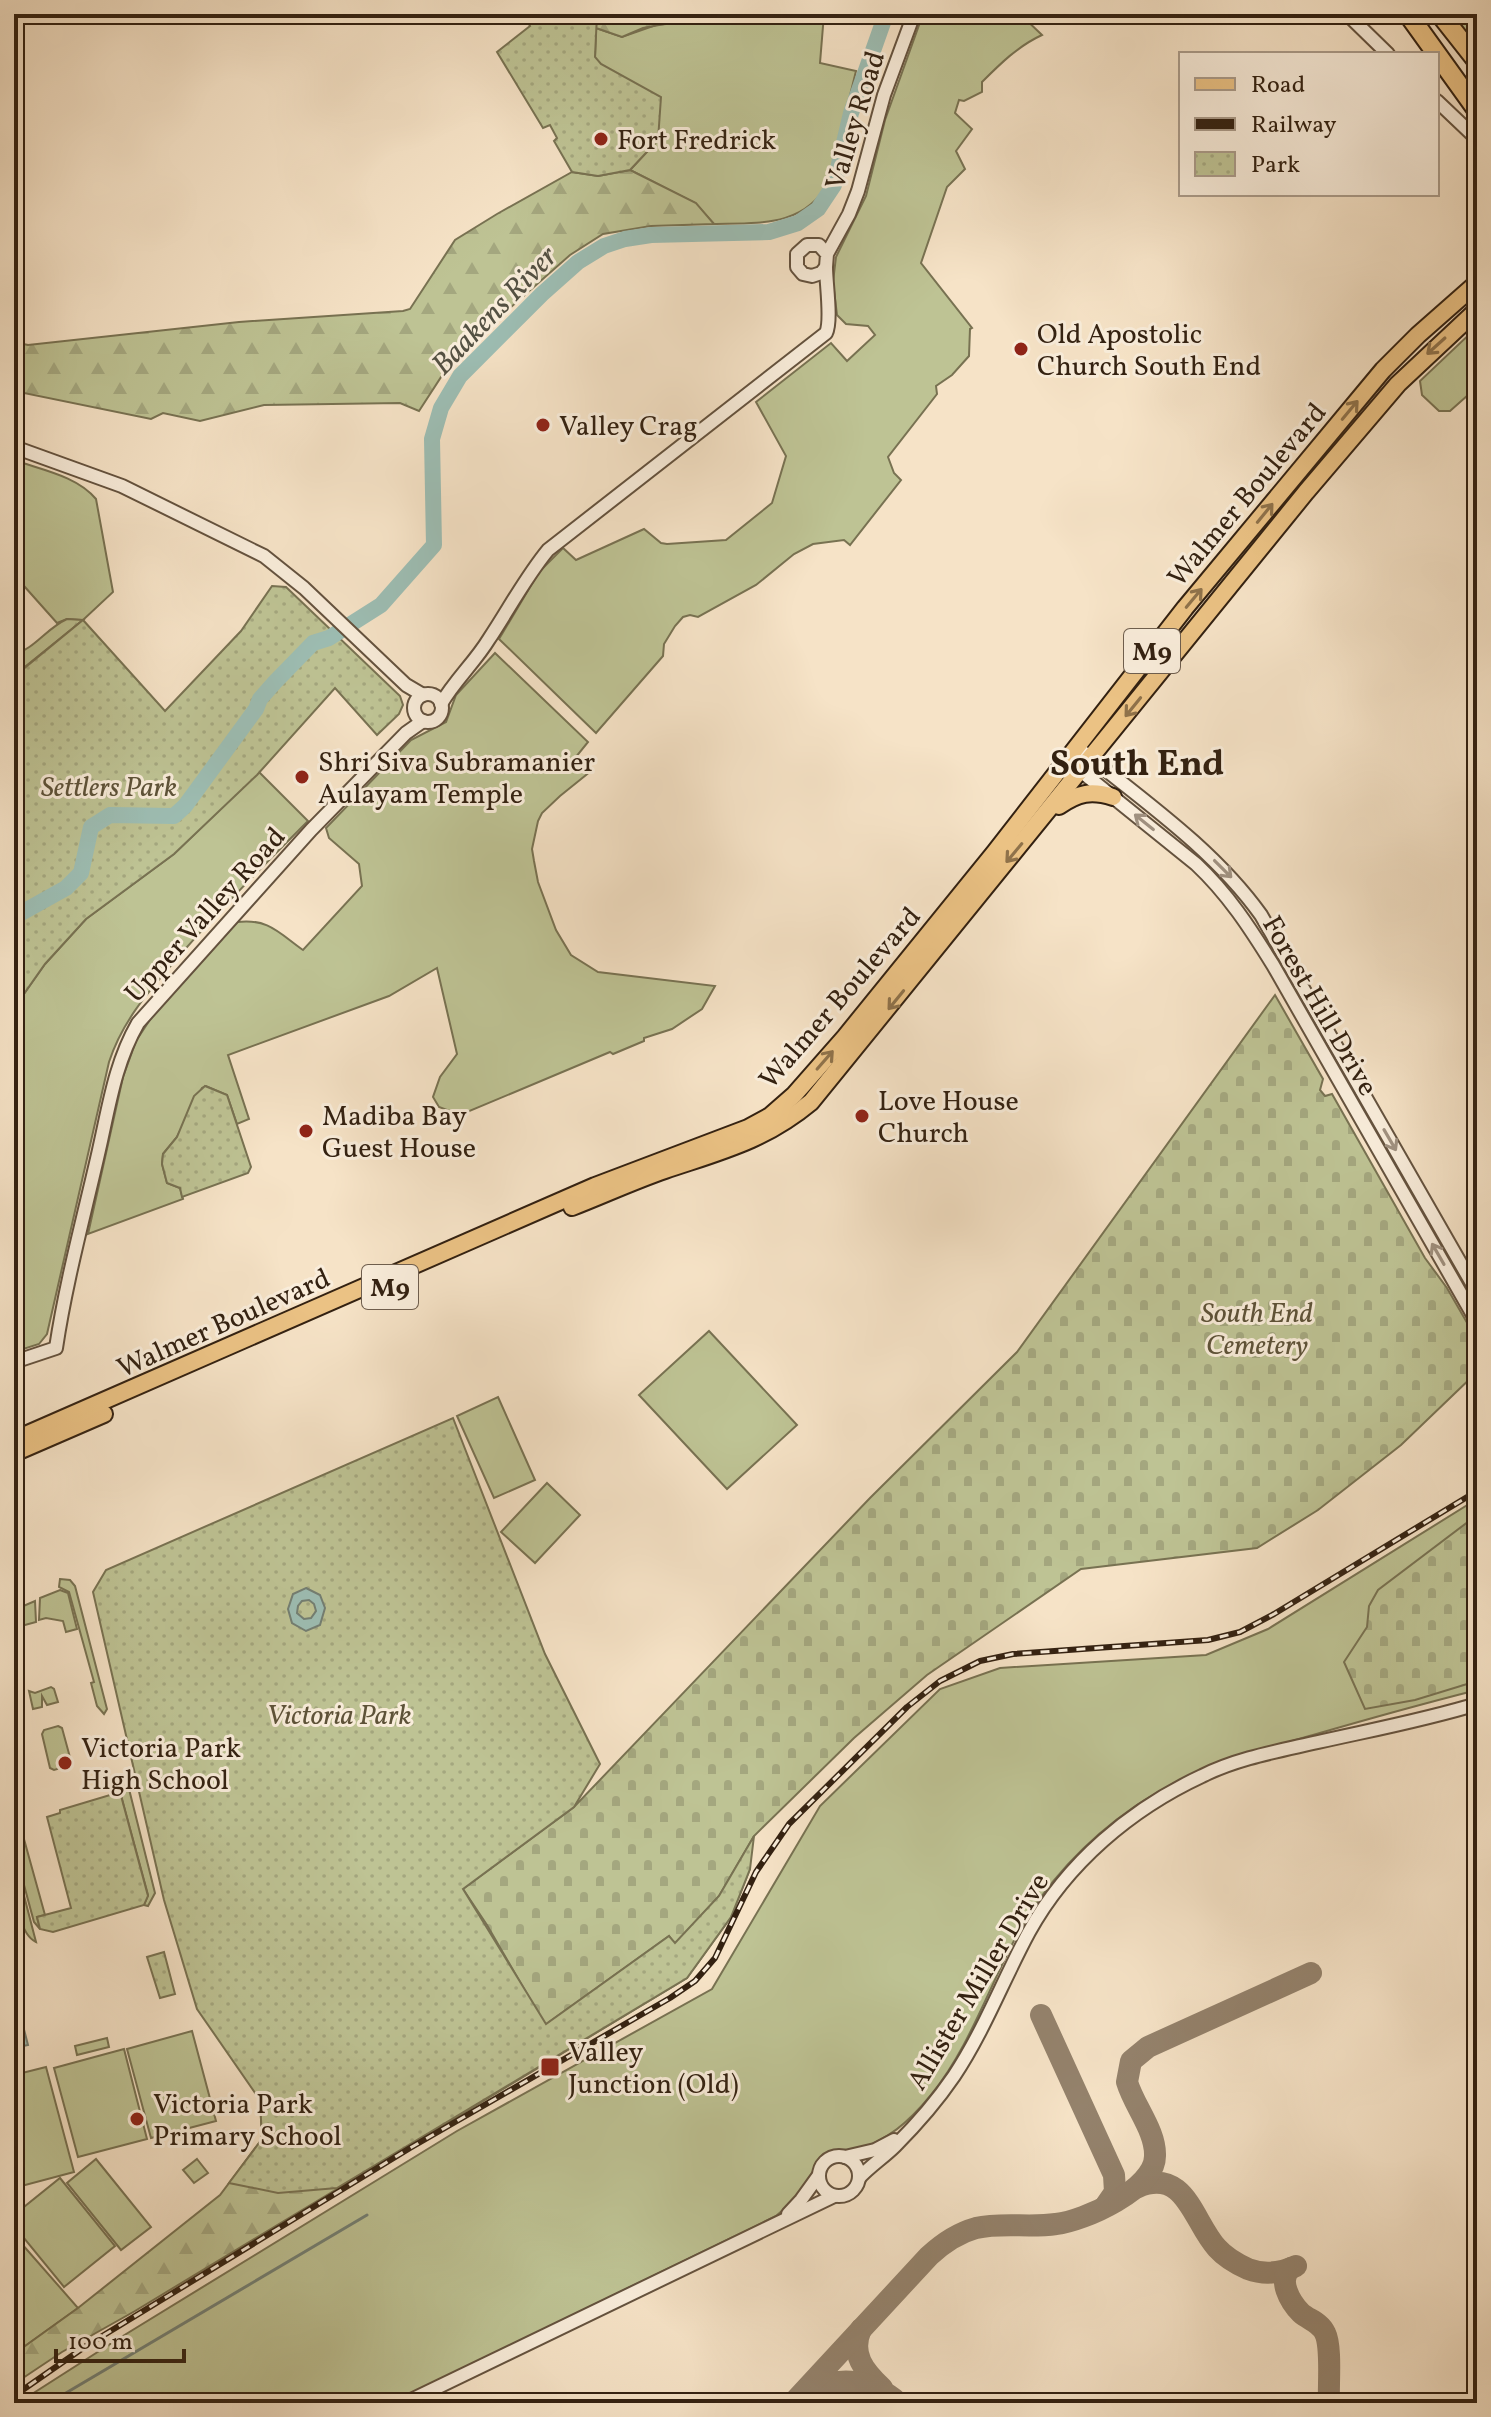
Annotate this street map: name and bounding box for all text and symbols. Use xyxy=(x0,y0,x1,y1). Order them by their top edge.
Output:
street label: Valley Road xyxy=(817,46,896,195)
legend xyxy=(1179,52,1439,196)
text: Road xyxy=(1251,69,1305,103)
text: Railway xyxy=(1251,109,1337,143)
place label: Fort Fredrick xyxy=(617,122,776,161)
marker: Fort Fredrick xyxy=(592,130,610,148)
text: Park xyxy=(1251,149,1300,183)
water label: Baakens River xyxy=(423,237,569,385)
place label: Old Apostolic Church South End xyxy=(1037,316,1261,387)
one-way arrow xyxy=(1427,336,1447,354)
marker: Old Apostolic Church South End xyxy=(1012,340,1030,358)
street label: Walmer Boulevard xyxy=(1159,395,1337,596)
one-way arrow xyxy=(1341,400,1359,420)
place label: Valley Crag xyxy=(559,408,698,447)
marker: Valley Crag xyxy=(534,416,552,434)
one-way arrow xyxy=(1256,503,1274,523)
one-way arrow xyxy=(1185,588,1203,608)
road number: M9 xyxy=(1124,629,1180,673)
one-way arrow xyxy=(1125,696,1143,717)
district label: South End xyxy=(1050,741,1224,791)
place label: Shri Siva Subramanier Aulayam Temple xyxy=(318,744,595,815)
marker: Shri Siva Subramanier Aulayam Temple xyxy=(293,768,311,786)
park label: Settlers Park xyxy=(41,769,177,808)
one-way arrow xyxy=(1134,813,1155,830)
street label: Upper Valley Road xyxy=(116,819,295,1012)
one-way arrow xyxy=(1005,842,1023,862)
one-way arrow xyxy=(1213,859,1232,878)
street label: Walmer Boulevard xyxy=(751,899,931,1098)
street label: Forest Hill Drive xyxy=(1251,909,1386,1103)
one-way arrow xyxy=(887,989,905,1010)
one-way arrow xyxy=(815,1051,833,1071)
place label: Love House Church xyxy=(878,1083,1019,1154)
place label: Madiba Bay Guest House xyxy=(322,1098,476,1169)
marker: Love House Church xyxy=(853,1107,871,1125)
marker: Madiba Bay Guest House xyxy=(297,1122,315,1140)
one-way arrow xyxy=(1382,1128,1398,1151)
one-way arrow xyxy=(1430,1243,1446,1266)
street label: Walmer Boulevard xyxy=(111,1260,337,1389)
road number: M9 xyxy=(362,1265,418,1309)
park label: South End Cemetery xyxy=(1201,1295,1313,1366)
park label: Victoria Park xyxy=(267,1697,411,1736)
place label: Victoria Park High School xyxy=(81,1730,241,1801)
marker: Victoria Park High School xyxy=(56,1754,74,1772)
street label: Allister Miller Drive xyxy=(899,1866,1060,2098)
place label: Valley Junction (Old) xyxy=(568,2034,739,2105)
marker: Valley Junction (Old) xyxy=(539,2056,561,2078)
place label: Victoria Park Primary School xyxy=(153,2086,342,2157)
marker: Victoria Park Primary School xyxy=(128,2110,146,2128)
scale bar xyxy=(56,2313,184,2363)
text: 100 m xyxy=(68,2326,133,2360)

